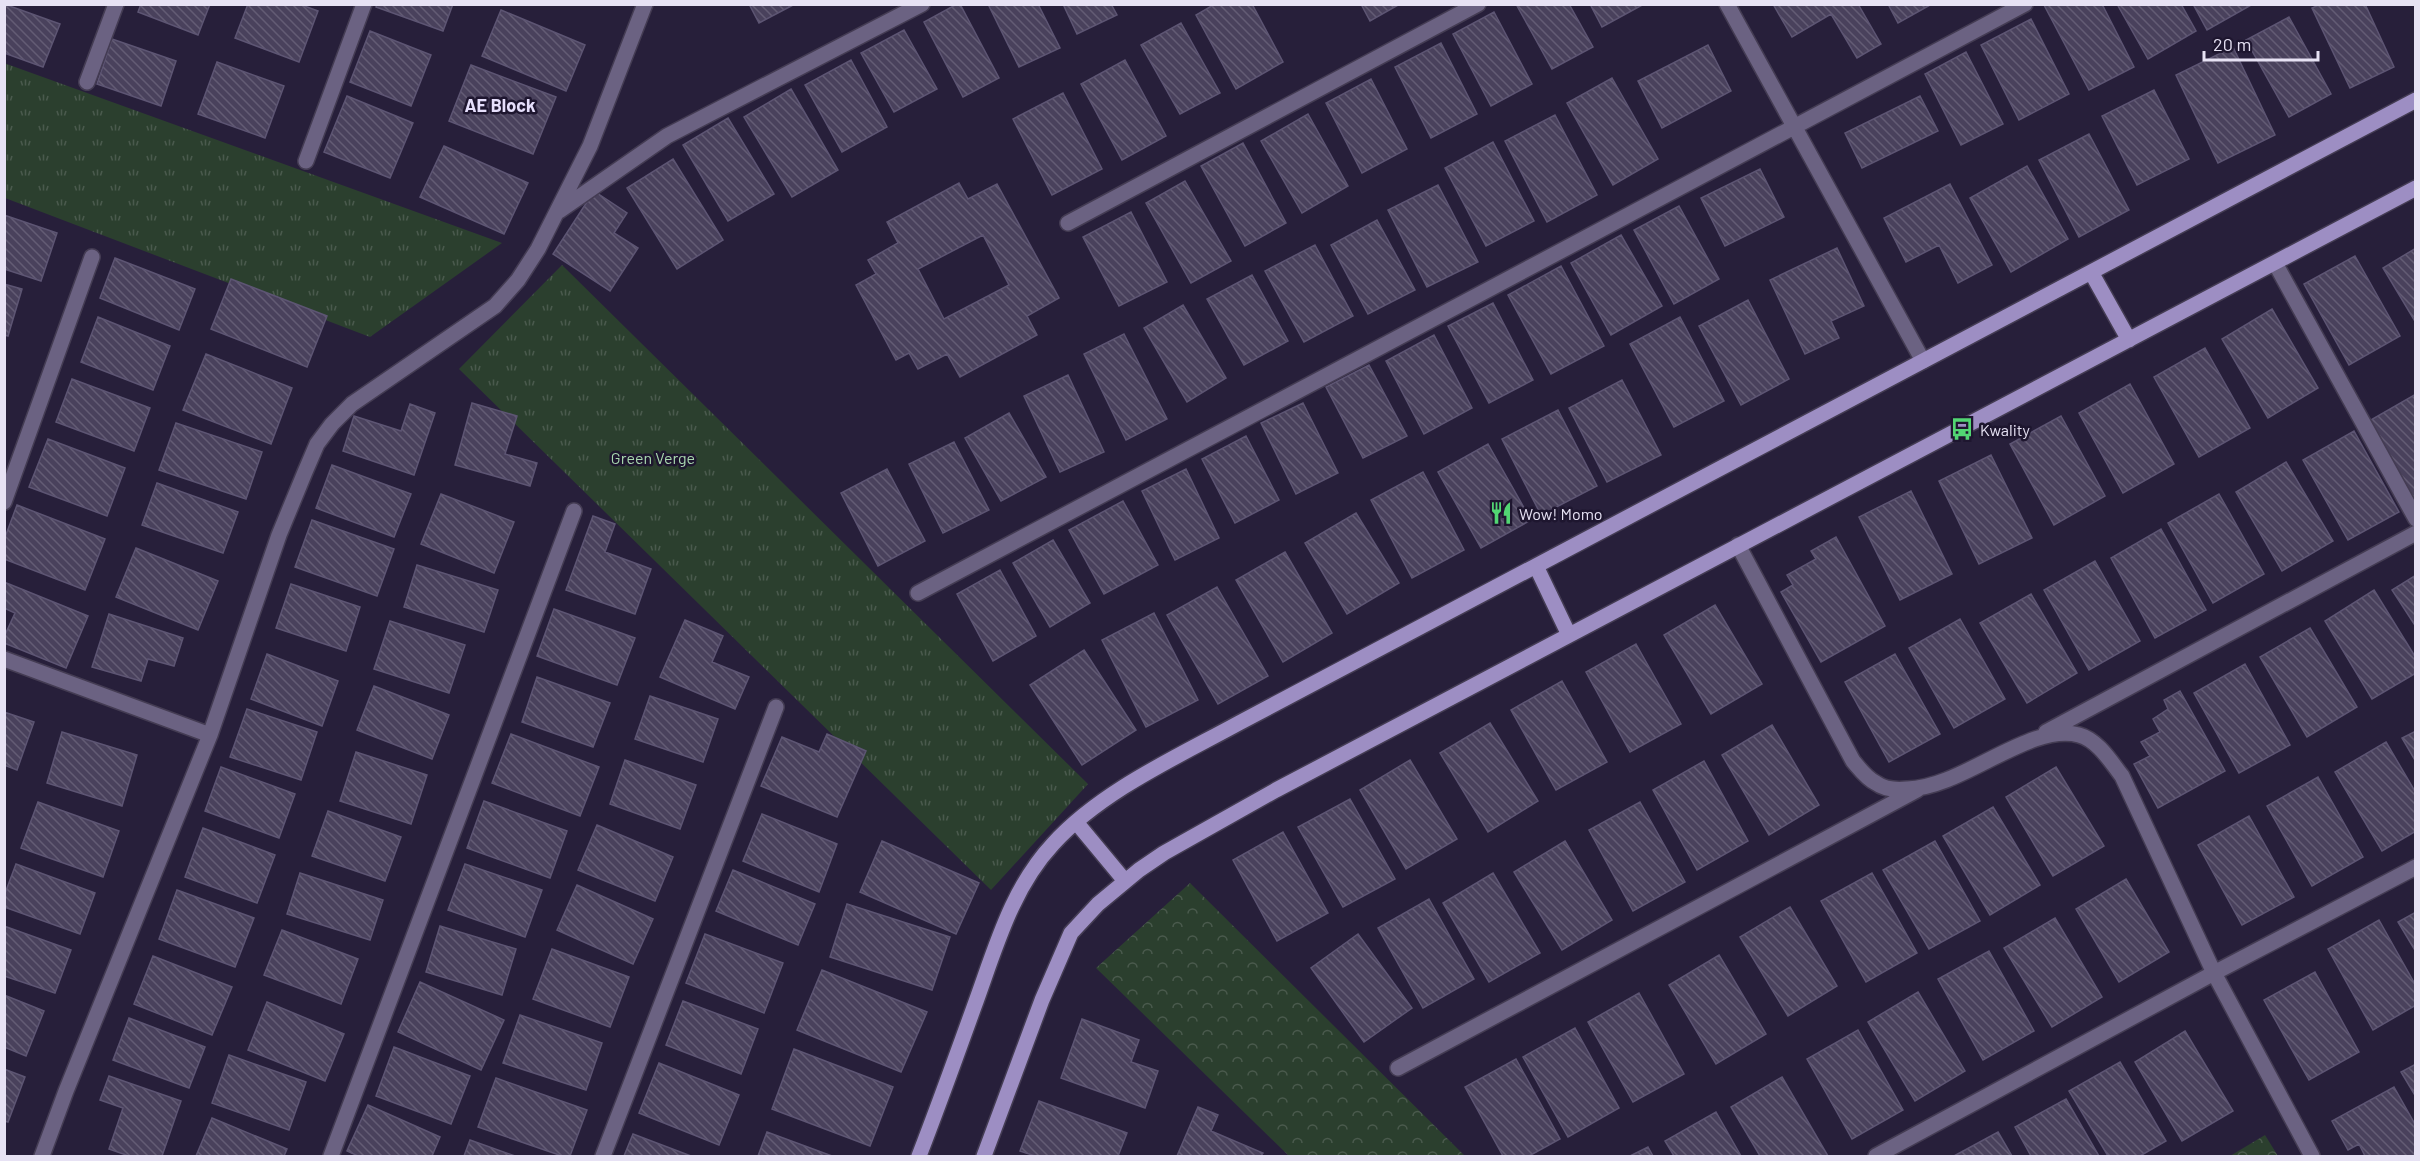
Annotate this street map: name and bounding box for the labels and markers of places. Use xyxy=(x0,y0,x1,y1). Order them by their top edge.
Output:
bus stop icon: Kwality xyxy=(1949,416,1975,442)
place label: Kwality xyxy=(1980,420,2031,439)
restaurant icon: Wow! Momo xyxy=(1488,500,1514,526)
place label: Wow! Momo xyxy=(1519,504,1603,523)

